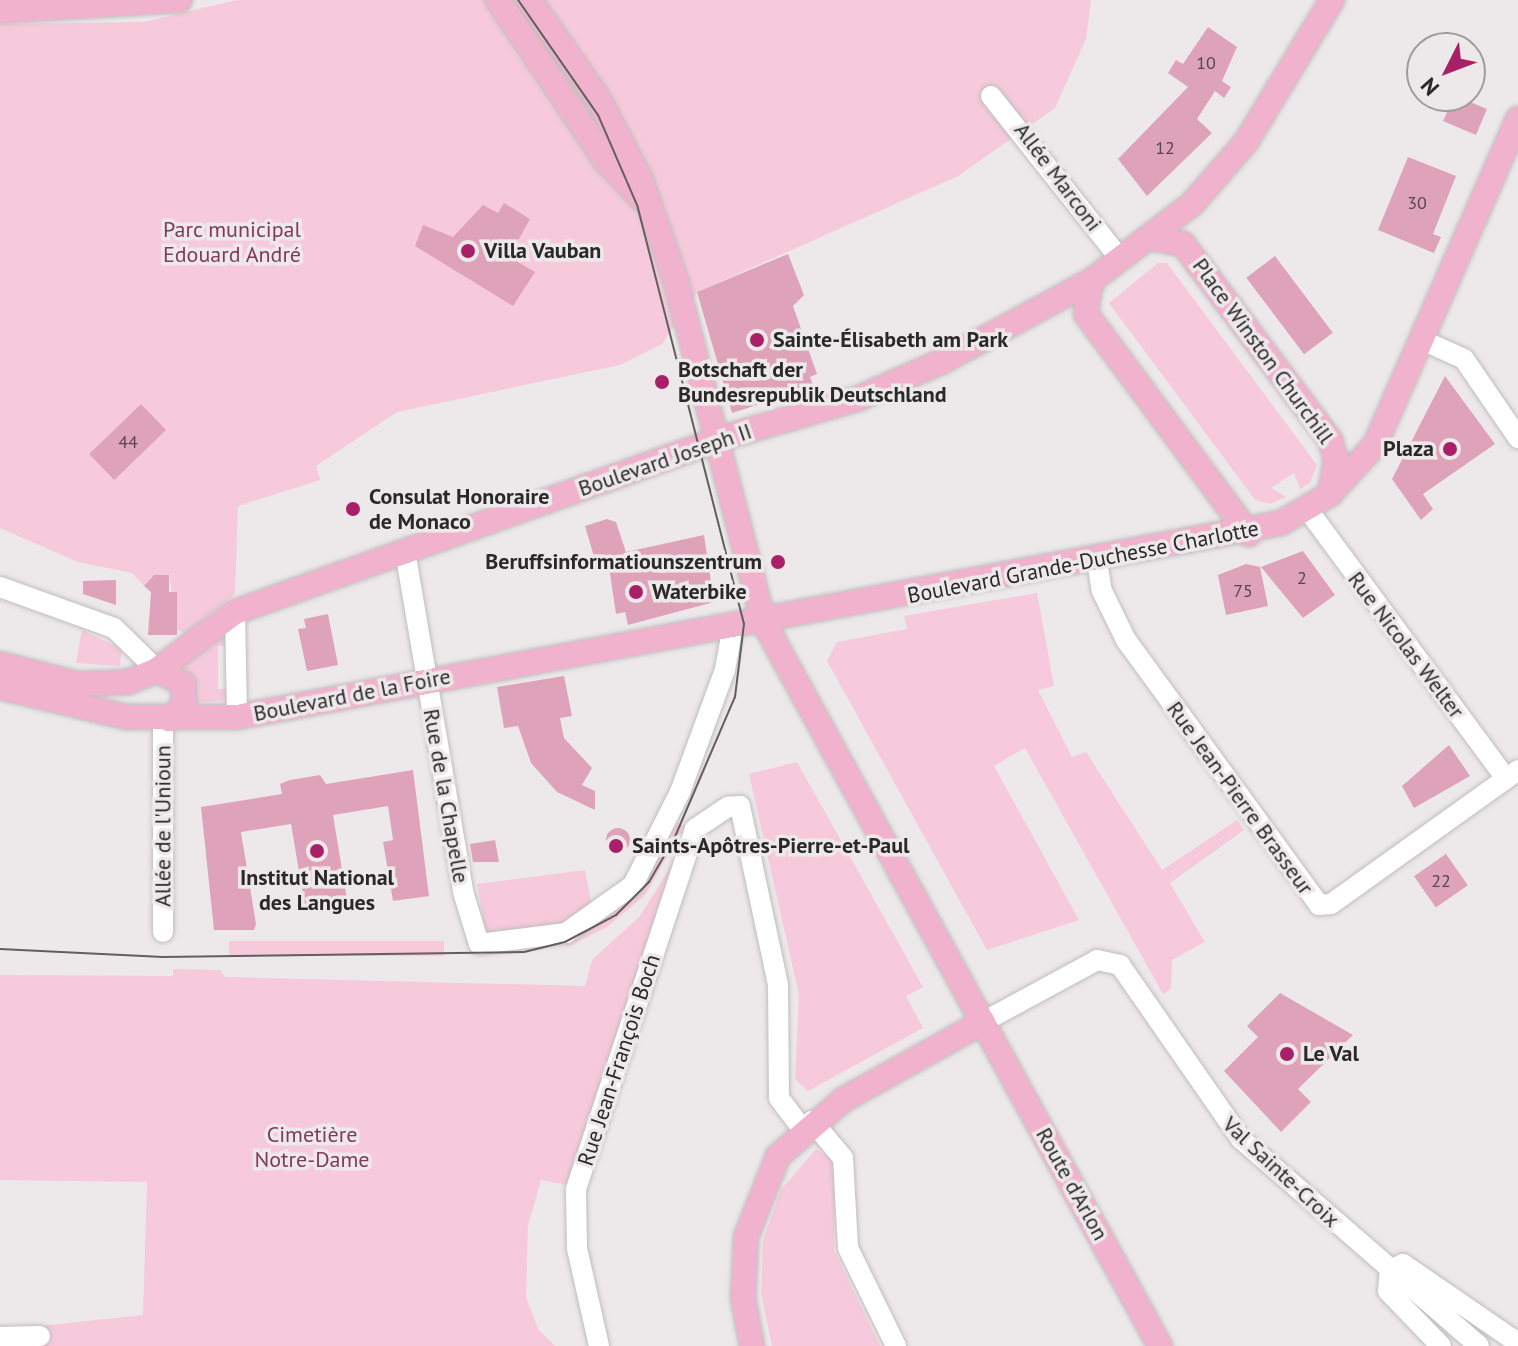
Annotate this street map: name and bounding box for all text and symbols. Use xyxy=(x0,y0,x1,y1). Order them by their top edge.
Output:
north arrow xyxy=(1406,32,1486,112)
house number: 10 xyxy=(1196,52,1216,74)
text: N xyxy=(1414,72,1445,101)
street label: Allée Marconi xyxy=(1009,118,1107,236)
house number: 12 xyxy=(1155,137,1175,159)
house number: 30 xyxy=(1407,192,1427,214)
park label: Parc municipal Edouard André xyxy=(163,216,301,268)
place label: Villa Vauban xyxy=(484,238,602,264)
marker: Villa Vauban xyxy=(459,242,477,260)
street label: Place Winston Churchill xyxy=(1187,253,1339,449)
place label: Sainte-Élisabeth am Park xyxy=(773,327,1008,353)
marker: Sainte-Élisabeth am Park xyxy=(748,331,766,349)
place label: Botschaft der Bundesrepublik Deutschland xyxy=(678,356,947,408)
marker: Botschaft der Bundesrepublik Deutschland xyxy=(653,373,671,391)
street label: Boulevard Joseph II xyxy=(575,418,755,502)
house number: 44 xyxy=(118,431,138,453)
place label: Plaza xyxy=(1383,436,1434,462)
marker: Plaza xyxy=(1441,440,1459,458)
place label: Consulat Honoraire de Monaco xyxy=(369,483,549,534)
marker: Consulat Honoraire de Monaco xyxy=(344,500,362,518)
street label: Boulevard Grande-Duchesse Charlotte xyxy=(905,515,1261,609)
place label: Beruffsinformatiounszentrum xyxy=(485,549,762,575)
marker: Beruffsinformatiounszentrum xyxy=(769,553,787,571)
street label: Rue Nicolas Welter xyxy=(1342,566,1470,724)
house number: 2 xyxy=(1297,567,1307,589)
place label: Waterbike xyxy=(652,579,747,605)
house number: 75 xyxy=(1233,580,1253,602)
marker: Waterbike xyxy=(627,583,645,601)
street label: Boulevard de la Foire xyxy=(251,663,453,727)
street label: Rue Jean-Pierre Brasseur xyxy=(1161,696,1319,900)
street label: Rue de la Chapelle xyxy=(418,707,474,885)
street label: Allée de l'Unioun xyxy=(150,745,176,907)
place label: Saints-Apôtres-Pierre-et-Paul xyxy=(632,833,909,859)
marker: Saints-Apôtres-Pierre-et-Paul xyxy=(607,837,625,855)
marker: Institut National des Langues xyxy=(308,842,326,860)
place label: Institut National des Langues xyxy=(240,864,394,916)
house number: 22 xyxy=(1431,870,1451,892)
street label: Rue Jean-François Boch xyxy=(572,951,666,1169)
place label: Le Val xyxy=(1303,1041,1360,1067)
marker: Le Val xyxy=(1278,1045,1296,1063)
street label: Val Sainte-Croix xyxy=(1217,1111,1345,1233)
park label: Cimetière Notre-Dame xyxy=(255,1121,369,1172)
street label: Route d'Arlon xyxy=(1030,1123,1114,1245)

